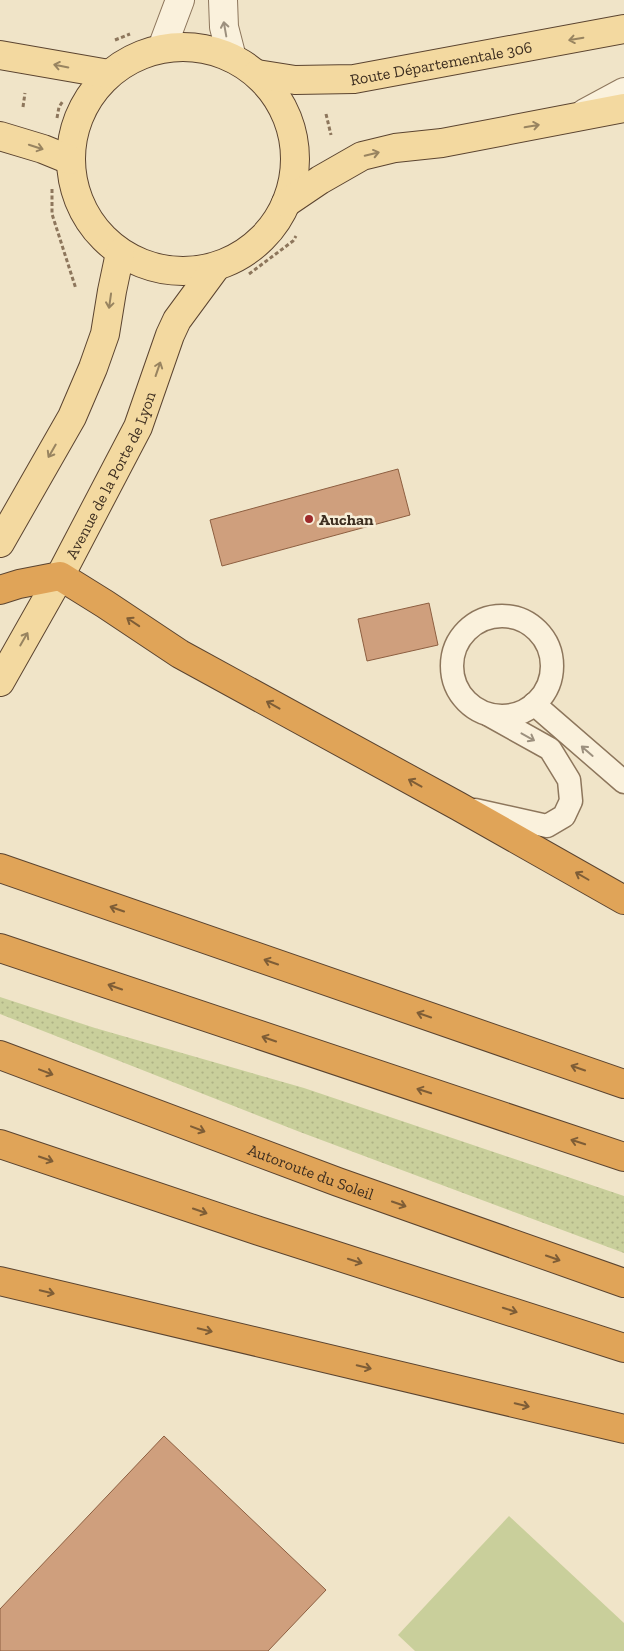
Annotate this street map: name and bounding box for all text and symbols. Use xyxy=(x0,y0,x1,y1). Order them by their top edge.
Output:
one-way arrow xyxy=(219,22,229,38)
one-way arrow xyxy=(569,34,585,44)
street label: Route Départementale 306 xyxy=(349,37,534,90)
one-way arrow xyxy=(54,61,70,70)
one-way arrow xyxy=(524,121,540,131)
one-way arrow xyxy=(27,142,43,152)
one-way arrow xyxy=(364,149,380,158)
one-way arrow xyxy=(105,293,115,309)
one-way arrow xyxy=(154,362,163,377)
street label: Avenue de la Porte de Lyon xyxy=(62,388,160,562)
one-way arrow xyxy=(46,444,56,458)
place label: Auchan xyxy=(319,510,374,529)
marker: Auchan xyxy=(303,513,315,525)
one-way arrow xyxy=(126,617,140,627)
one-way arrow xyxy=(19,632,29,647)
one-way arrow xyxy=(266,699,280,709)
one-way arrow xyxy=(520,733,535,742)
one-way arrow xyxy=(580,745,593,757)
one-way arrow xyxy=(409,777,423,787)
one-way arrow xyxy=(575,871,589,881)
one-way arrow xyxy=(109,903,125,913)
one-way arrow xyxy=(264,957,279,966)
one-way arrow xyxy=(108,982,124,991)
one-way arrow xyxy=(417,1010,433,1019)
one-way arrow xyxy=(262,1034,278,1043)
one-way arrow xyxy=(571,1063,586,1072)
one-way arrow xyxy=(37,1068,53,1077)
one-way arrow xyxy=(416,1085,432,1095)
one-way arrow xyxy=(189,1125,205,1134)
one-way arrow xyxy=(570,1137,586,1146)
street label: Autoroute du Soleil xyxy=(245,1140,376,1204)
one-way arrow xyxy=(38,1155,53,1164)
one-way arrow xyxy=(391,1200,407,1209)
one-way arrow xyxy=(192,1207,207,1216)
one-way arrow xyxy=(544,1253,560,1263)
one-way arrow xyxy=(346,1257,362,1267)
one-way arrow xyxy=(39,1288,55,1297)
one-way arrow xyxy=(501,1306,517,1316)
one-way arrow xyxy=(197,1326,213,1335)
one-way arrow xyxy=(355,1363,371,1372)
one-way arrow xyxy=(513,1401,529,1410)

